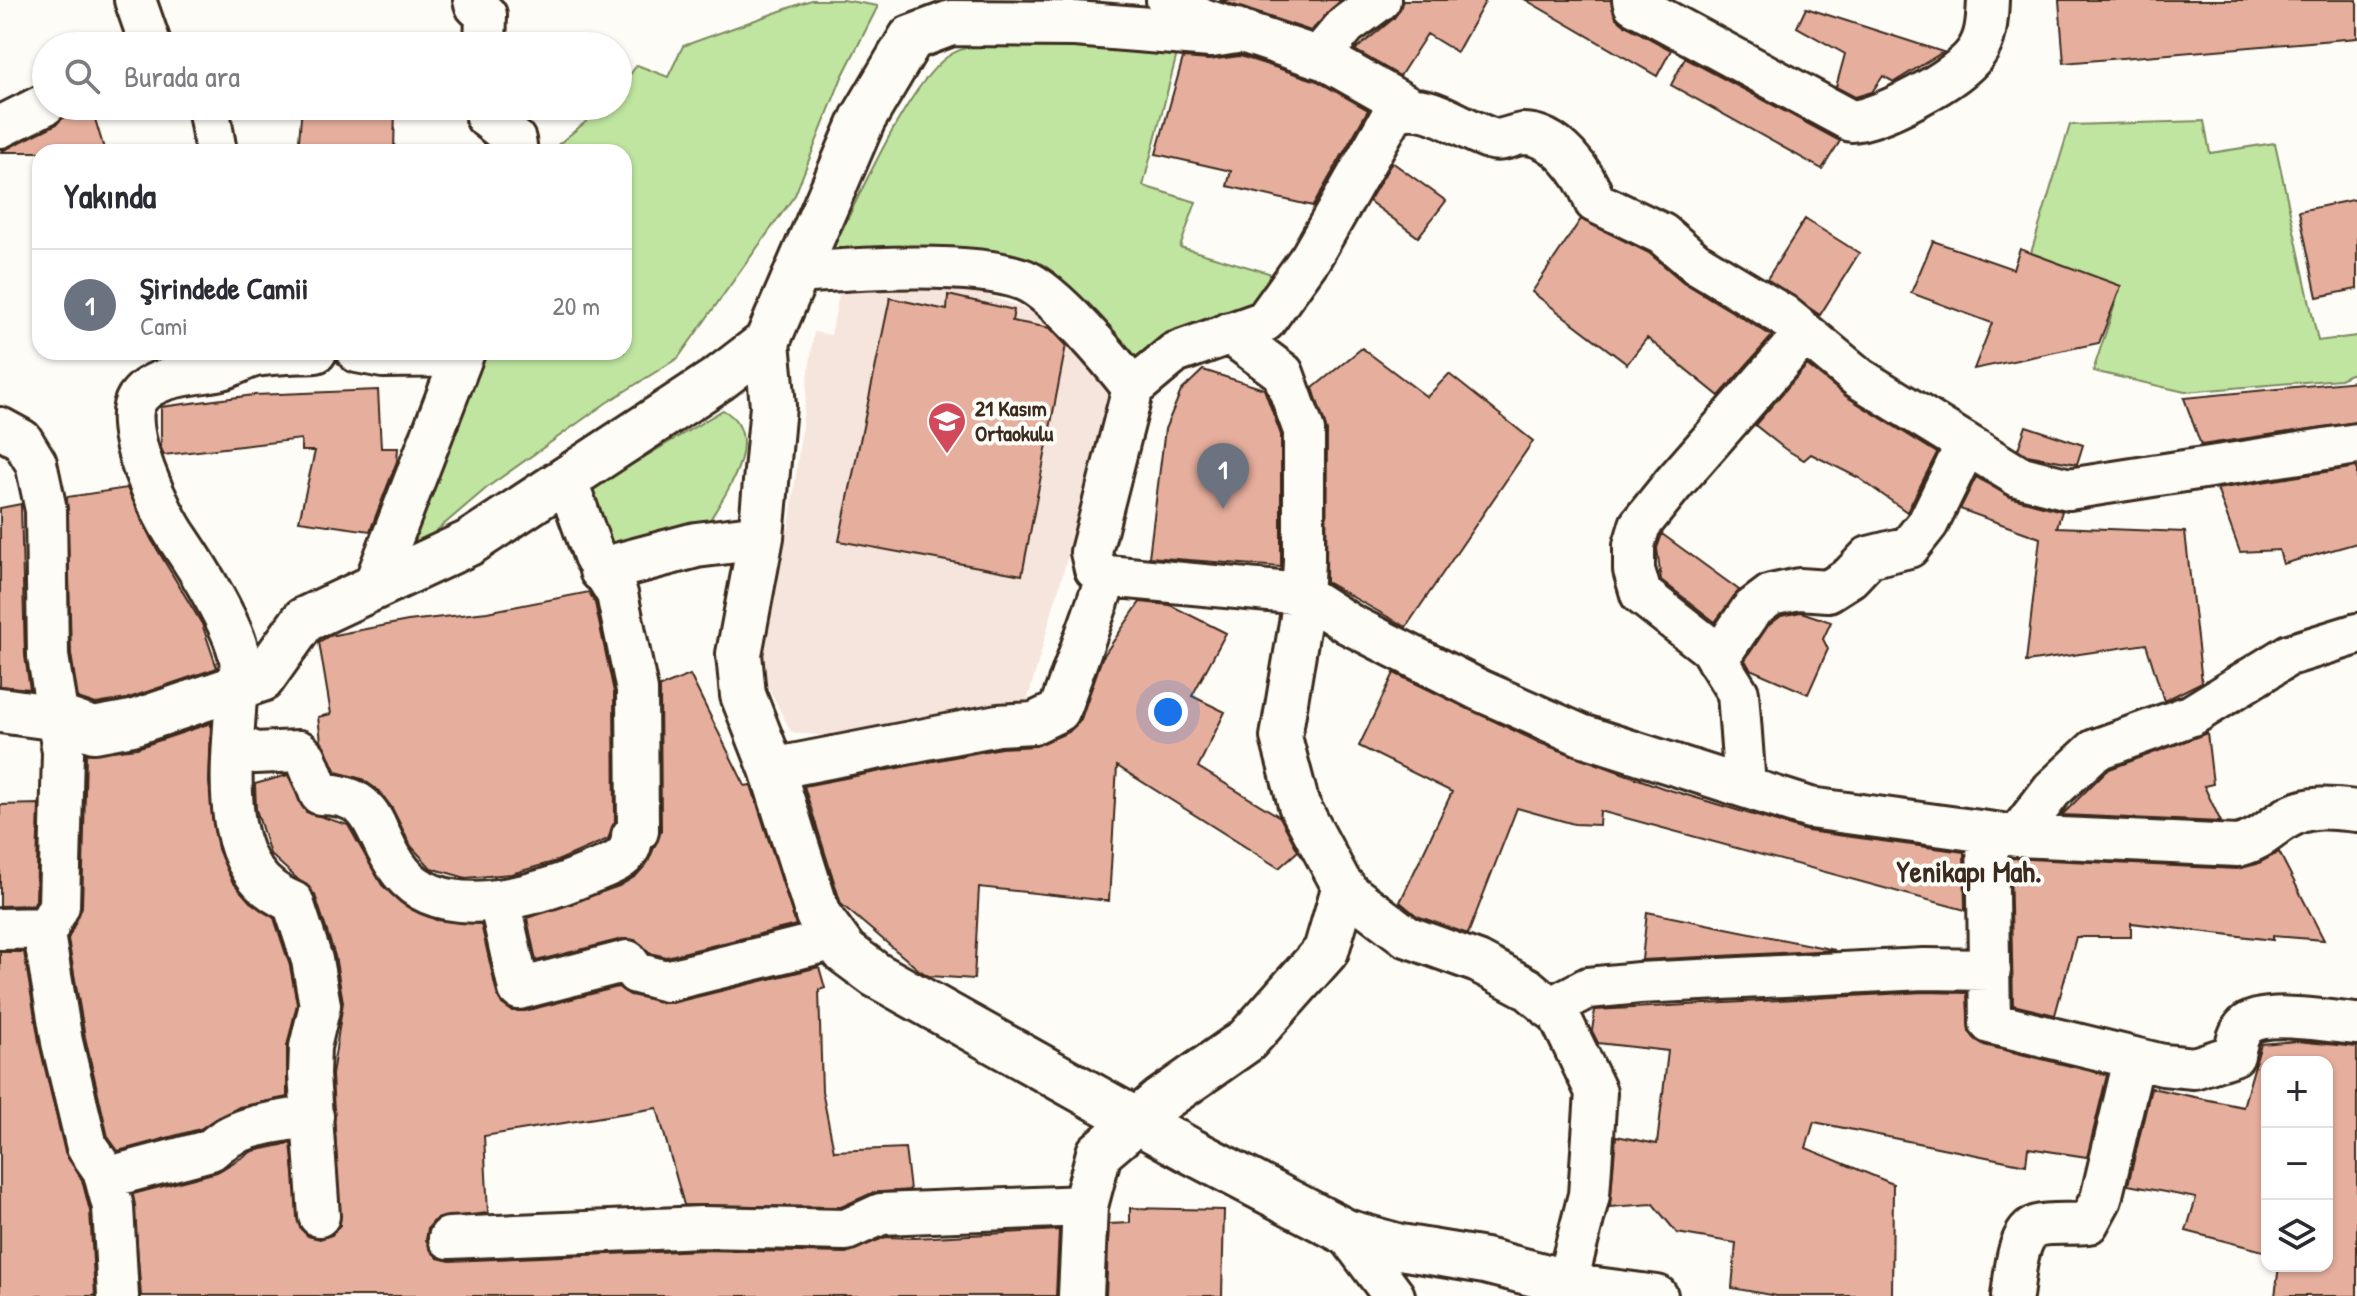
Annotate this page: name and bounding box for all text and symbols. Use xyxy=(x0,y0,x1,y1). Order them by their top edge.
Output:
search box xyxy=(32,32,632,120)
icon: search xyxy=(60,54,104,98)
text: Burada ara xyxy=(124,56,240,96)
text: Yakında xyxy=(64,173,156,219)
text: Şirindede Camii xyxy=(140,268,309,308)
text: 1 xyxy=(85,288,95,323)
text: 20 m xyxy=(553,288,600,323)
text: Cami xyxy=(140,308,188,343)
place label: 21 Kasım Ortaokulu xyxy=(975,393,1054,448)
school or university icon: 21 Kasım Ortaokulu xyxy=(926,400,968,455)
pin: 1 xyxy=(1197,443,1249,509)
your location xyxy=(1148,692,1188,732)
district label: Yenikapı Mah. xyxy=(1897,851,2041,892)
map controls xyxy=(2261,1056,2333,1272)
button: + xyxy=(2261,1056,2333,1128)
button: − xyxy=(2261,1128,2333,1200)
button: layers xyxy=(2261,1200,2333,1272)

